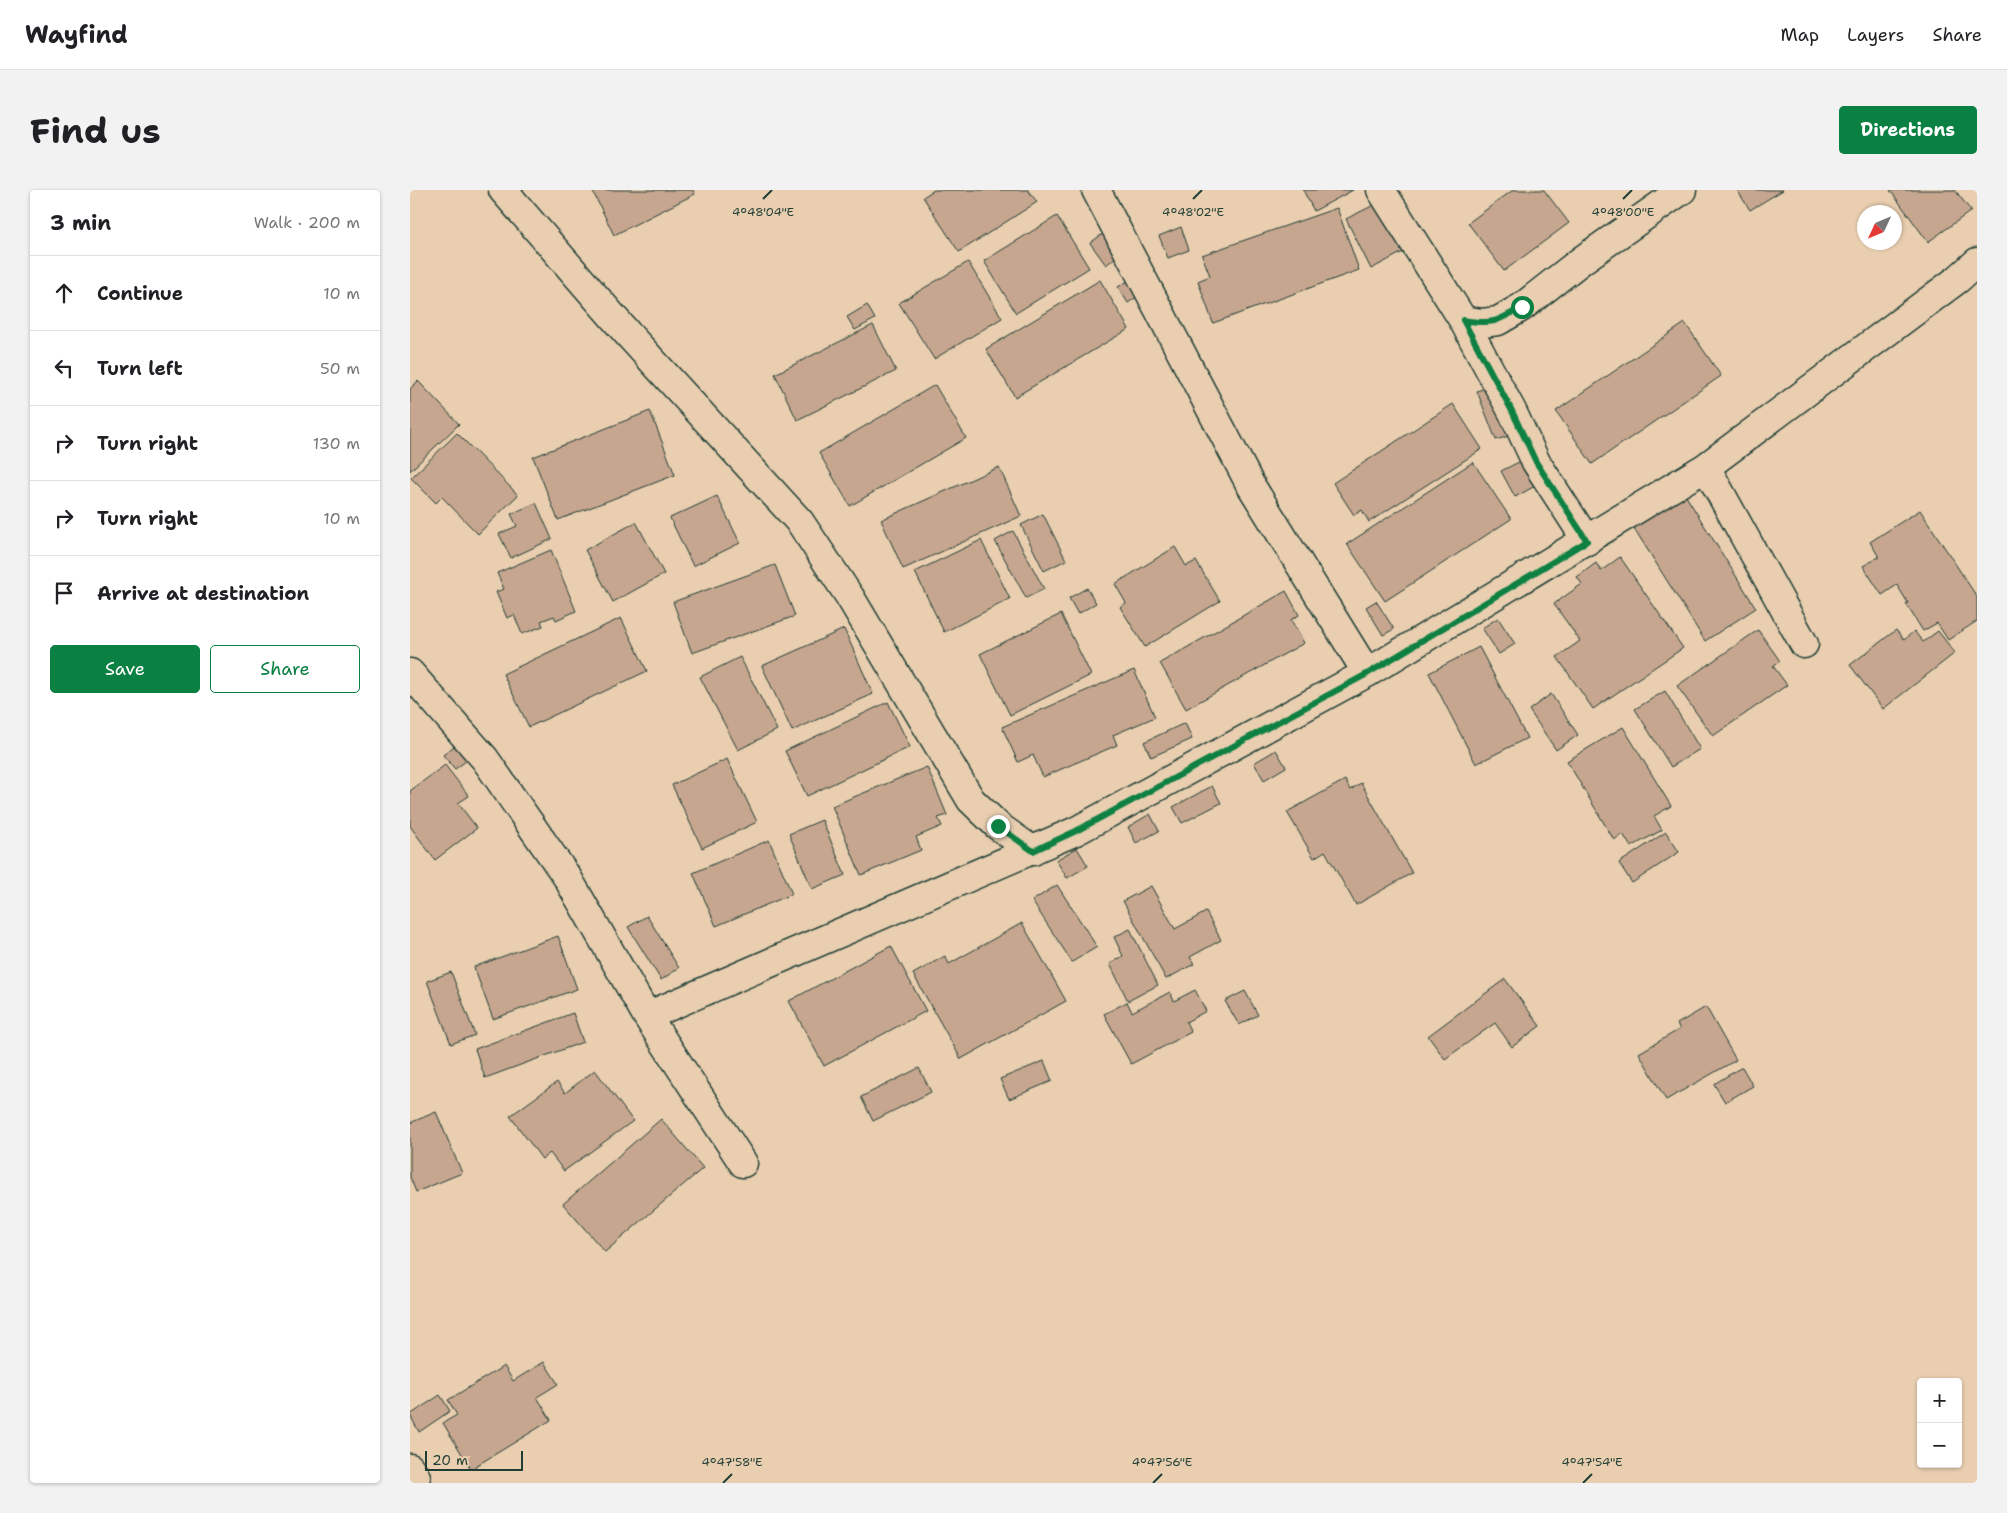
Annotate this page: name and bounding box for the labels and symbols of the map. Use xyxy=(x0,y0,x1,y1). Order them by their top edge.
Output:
text: 4°48'04"E xyxy=(732,204,794,220)
text: 4°48'02"E xyxy=(1162,204,1224,220)
text: 4°48'00"E xyxy=(1592,204,1654,220)
north arrow xyxy=(1857,205,1902,250)
route start xyxy=(1511,296,1534,319)
route end xyxy=(987,815,1010,838)
scale bar xyxy=(425,1448,522,1471)
text: 4°47'58"E xyxy=(701,1454,763,1470)
text: 4°47'56"E xyxy=(1132,1454,1192,1470)
text: 4°47'54"E xyxy=(1561,1454,1623,1470)

